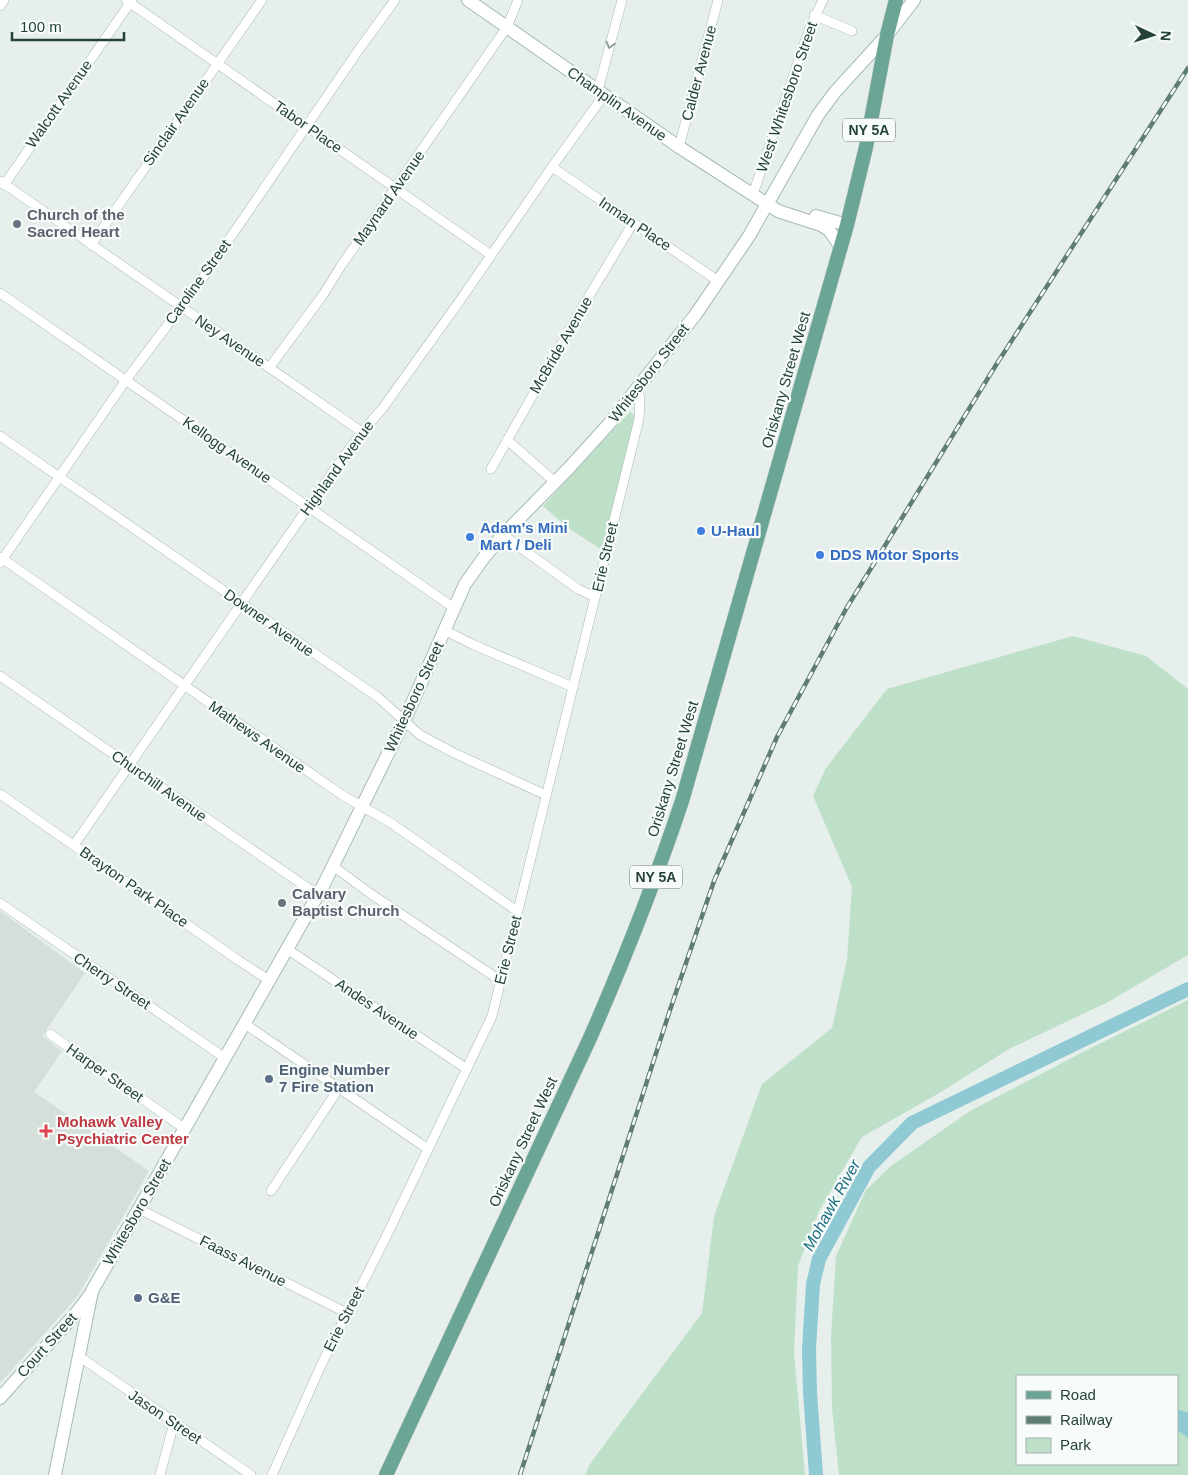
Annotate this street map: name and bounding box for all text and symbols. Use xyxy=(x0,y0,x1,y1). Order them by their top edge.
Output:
scale bar xyxy=(12,10,125,42)
north arrow xyxy=(1128,10,1178,60)
text: 100 m xyxy=(20,18,62,35)
street label: West Whitesboro Street xyxy=(753,19,821,174)
street label: Calder Avenue xyxy=(678,23,719,122)
text: N xyxy=(1158,30,1174,42)
one-way arrow xyxy=(605,40,615,48)
street label: Walcott Avenue xyxy=(22,56,95,151)
street label: Champlin Avenue xyxy=(564,63,670,144)
street label: Sinclair Avenue xyxy=(139,75,212,169)
street label: Tabor Place xyxy=(271,97,346,156)
road number: NY 5A xyxy=(843,118,895,142)
street label: Maynard Avenue xyxy=(349,147,428,249)
street label: Inman Place xyxy=(596,193,675,254)
place label: Church of the Sacred Heart xyxy=(27,206,125,240)
marker: Church of the Sacred Heart xyxy=(11,218,23,230)
street label: Caroline Street xyxy=(161,236,234,327)
street label: McBride Avenue xyxy=(526,293,595,396)
street label: Oriskany Street West xyxy=(758,309,813,450)
street label: Ney Avenue xyxy=(192,311,268,370)
street label: Whitesboro Street xyxy=(605,320,693,425)
street label: Kellogg Avenue xyxy=(180,413,275,486)
street label: Highland Avenue xyxy=(296,417,377,518)
place label: Adam's Mini Mart / Deli xyxy=(480,519,568,553)
street label: Erie Street xyxy=(588,520,621,593)
place label: U-Haul xyxy=(711,522,759,539)
marker: U-Haul xyxy=(695,525,707,537)
marker: Adam's Mini Mart / Deli xyxy=(464,531,476,543)
place label: DDS Motor Sports xyxy=(830,546,959,563)
marker: DDS Motor Sports xyxy=(814,549,826,561)
street label: Downer Avenue xyxy=(221,585,317,660)
street label: Whitesboro Street xyxy=(380,638,447,755)
street label: Mathews Avenue xyxy=(206,697,309,776)
street label: Oriskany Street West xyxy=(644,698,702,839)
street label: Churchill Avenue xyxy=(108,746,210,825)
street label: Brayton Park Place xyxy=(77,843,192,930)
road number: NY 5A xyxy=(630,866,682,889)
place label: Calvary Baptist Church xyxy=(292,885,400,919)
marker: Calvary Baptist Church xyxy=(276,897,288,909)
street label: Erie Street xyxy=(491,913,525,986)
street label: Cherry Street xyxy=(71,949,155,1013)
street label: Andes Avenue xyxy=(333,975,422,1043)
street label: Harper Street xyxy=(64,1040,148,1106)
place label: Engine Number 7 Fire Station xyxy=(279,1061,390,1095)
marker: Engine Number 7 Fire Station xyxy=(263,1073,275,1085)
street label: Oriskany Street West xyxy=(485,1073,560,1209)
place label: Mohawk Valley Psychiatric Center xyxy=(57,1113,189,1147)
marker: Mohawk Valley Psychiatric Center xyxy=(39,1124,53,1138)
street label: Whitesboro Street xyxy=(99,1155,174,1268)
water label: Mohawk River xyxy=(799,1156,864,1254)
street label: Faass Avenue xyxy=(197,1231,289,1290)
street label: Erie Street xyxy=(320,1283,368,1354)
place label: G&E xyxy=(148,1289,181,1306)
marker: G&E xyxy=(132,1292,144,1304)
street label: Court Street xyxy=(13,1308,81,1380)
legend xyxy=(1016,1375,1178,1465)
street label: Jason Street xyxy=(126,1386,206,1448)
text: Road xyxy=(1060,1386,1096,1403)
text: Railway xyxy=(1060,1411,1113,1428)
text: Park xyxy=(1060,1436,1091,1453)

